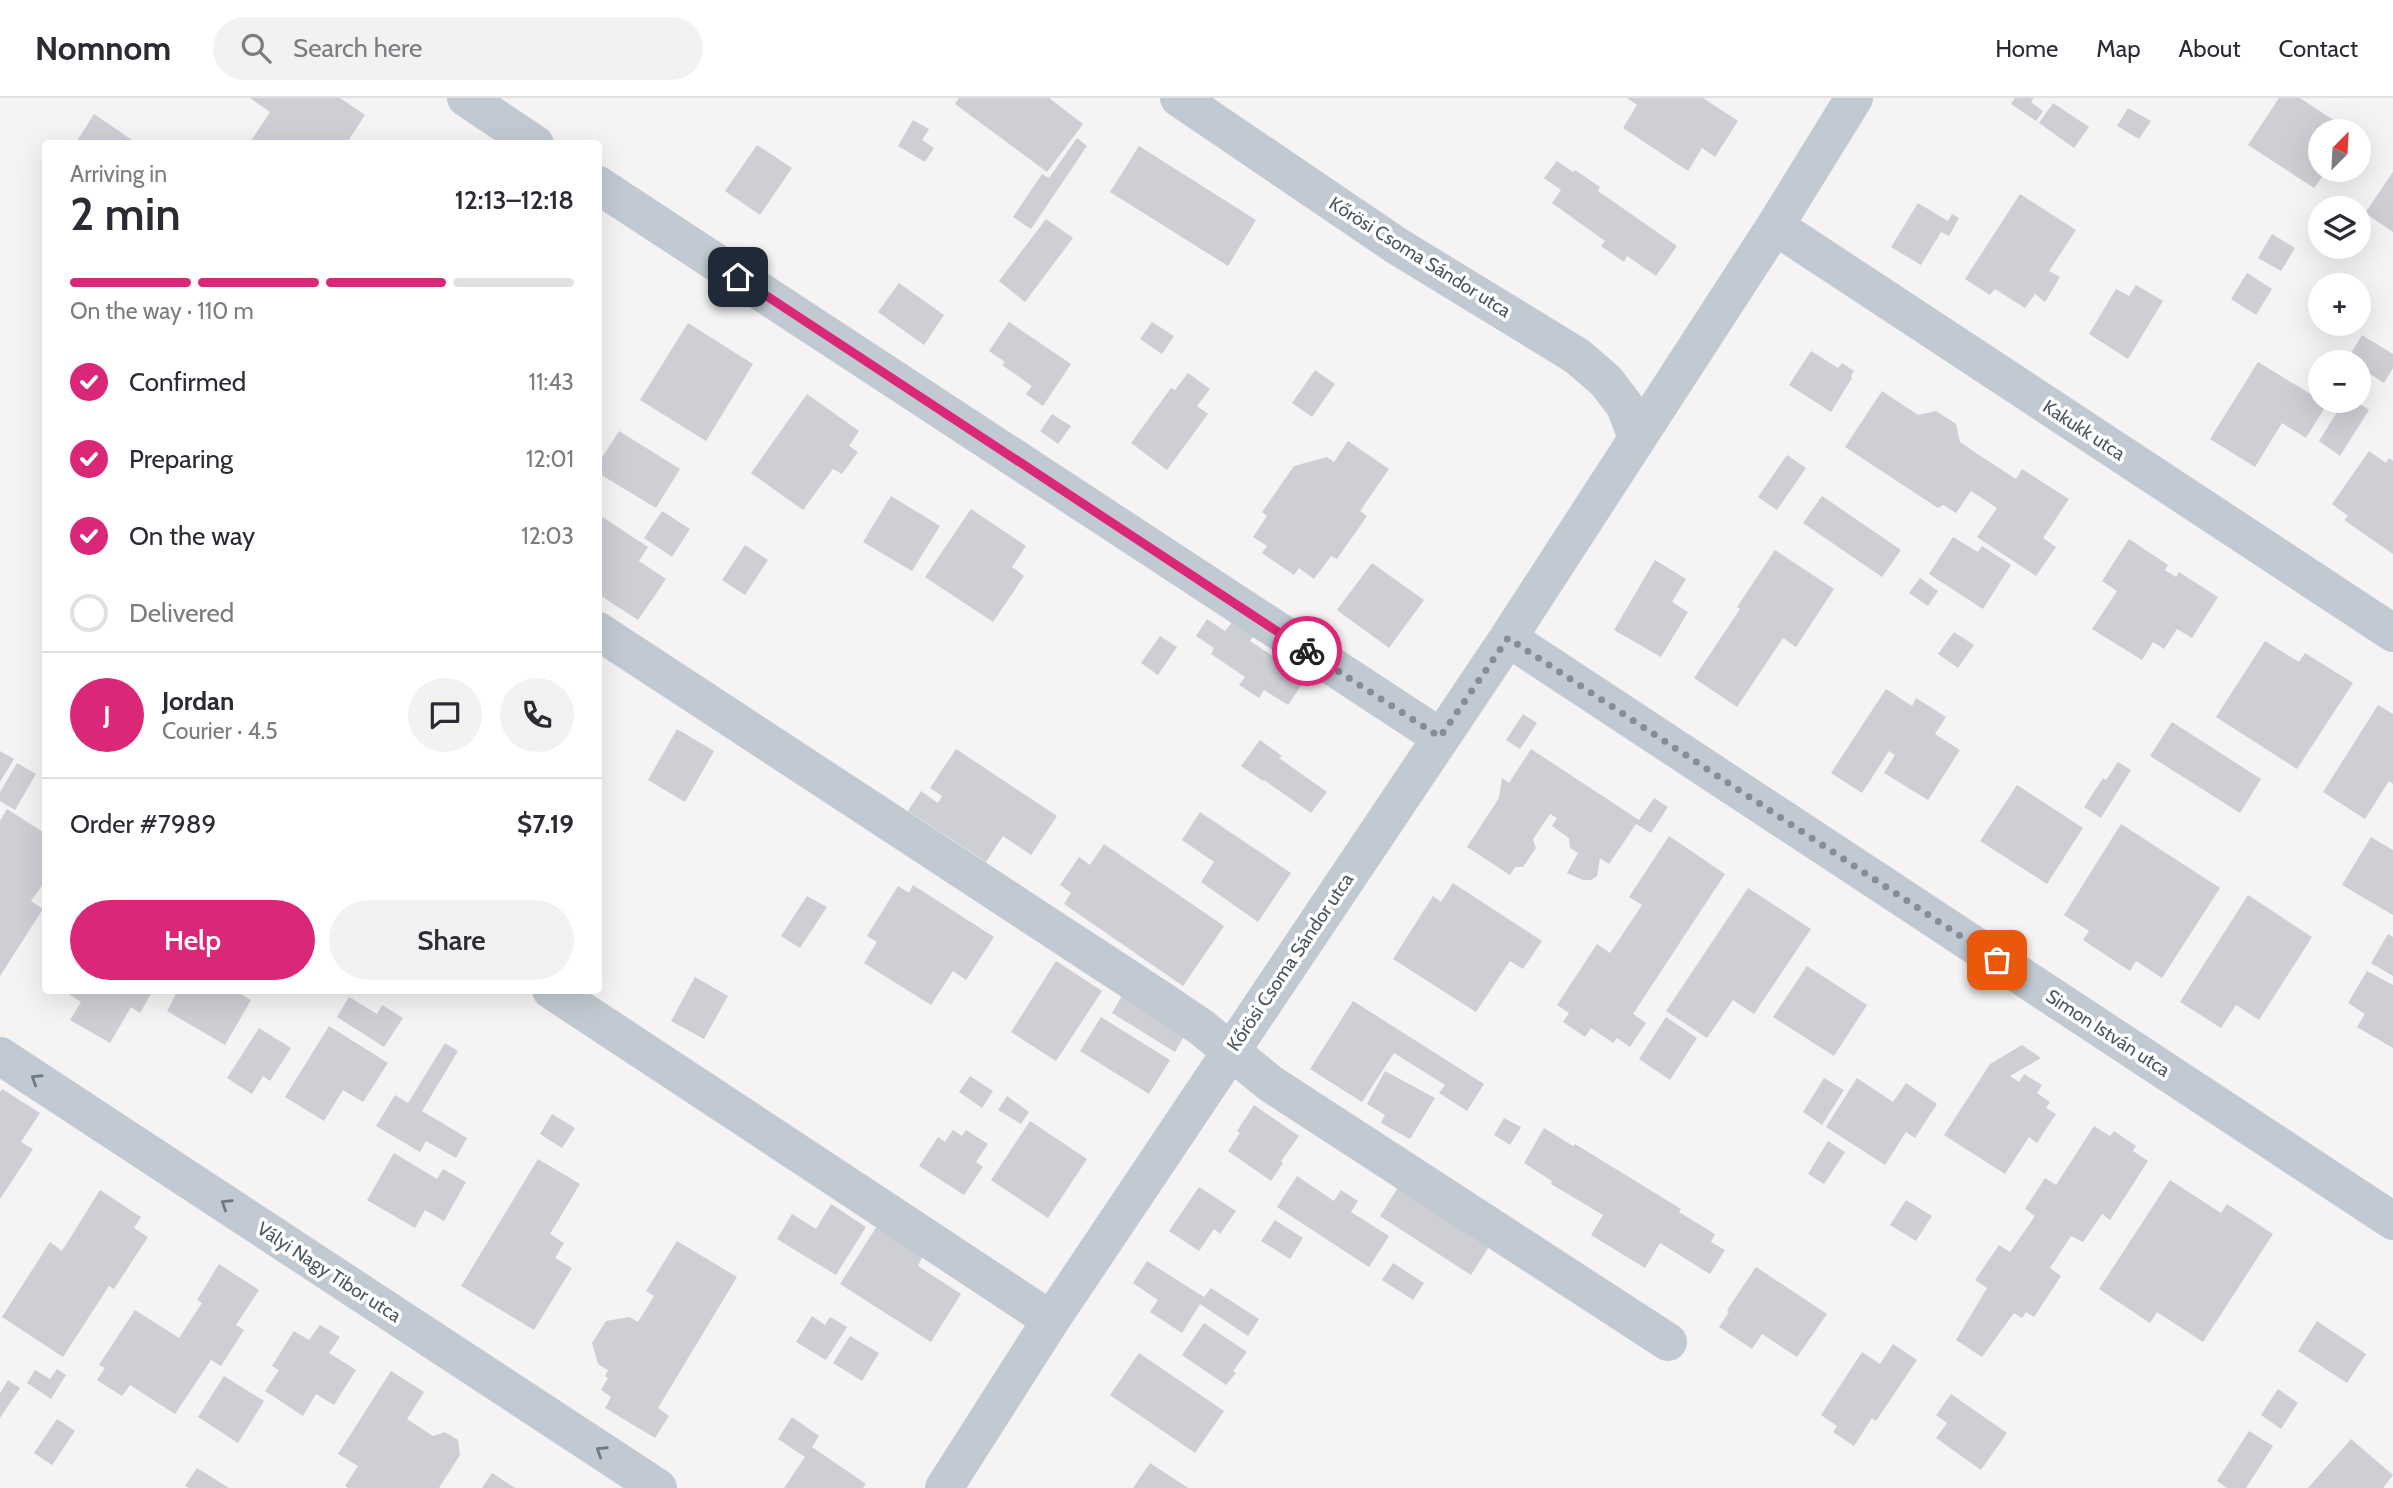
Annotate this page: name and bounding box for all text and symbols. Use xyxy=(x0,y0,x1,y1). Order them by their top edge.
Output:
search box xyxy=(213,17,703,80)
text: Nomnom xyxy=(35,28,171,68)
icon: search xyxy=(237,29,275,67)
text: Search here xyxy=(293,32,422,64)
text: Home xyxy=(1995,34,2058,63)
text: Map xyxy=(2096,34,2141,63)
text: About xyxy=(2179,34,2241,63)
text: Contact xyxy=(2279,34,2358,63)
north arrow xyxy=(2308,119,2371,182)
map controls xyxy=(2308,119,2371,413)
text: Arriving in xyxy=(70,160,167,188)
text: 12:13–12:18 xyxy=(455,184,574,216)
text: 2 min xyxy=(70,186,181,242)
street label: Kőrösi Csoma Sándor utca xyxy=(1325,192,1515,322)
button: layers xyxy=(2308,196,2371,259)
pin xyxy=(708,247,768,307)
icon: home xyxy=(719,258,757,296)
button: + xyxy=(2308,273,2371,336)
text: On the way · 110 m xyxy=(70,297,254,325)
button: − xyxy=(2308,350,2371,413)
icon: check xyxy=(70,363,108,401)
text: Confirmed xyxy=(129,366,246,398)
text: 11:43 xyxy=(528,368,574,396)
street label: Kakukk utca xyxy=(2038,395,2130,465)
icon: check xyxy=(70,440,108,478)
text: Preparing xyxy=(129,443,233,475)
text: 12:01 xyxy=(526,445,574,473)
icon: check xyxy=(70,517,108,555)
text: On the way xyxy=(129,520,255,552)
text: 12:03 xyxy=(521,522,574,550)
text: Delivered xyxy=(129,597,234,629)
courier xyxy=(1272,616,1342,686)
icon: bike xyxy=(1288,632,1326,670)
button: chat xyxy=(408,678,482,752)
button: phone xyxy=(500,678,574,752)
text: Jordan xyxy=(162,685,234,717)
text: J xyxy=(103,699,111,731)
text: Courier · 4.5 xyxy=(162,717,278,745)
text: Order #7989 xyxy=(70,808,216,840)
text: $7.19 xyxy=(517,808,574,840)
street label: Kőrösi Csoma Sándor utca xyxy=(1222,869,1358,1055)
button: Help xyxy=(70,900,315,980)
button: Share xyxy=(329,900,574,980)
pin xyxy=(1967,930,2027,990)
icon: bag xyxy=(1978,941,2016,979)
street label: Simon István utca xyxy=(2042,984,2174,1082)
one-way arrow xyxy=(31,1075,44,1088)
one-way arrow xyxy=(221,1200,234,1213)
street label: Vályi Nagy Tibor utca xyxy=(253,1217,405,1327)
one-way arrow xyxy=(595,1446,608,1459)

